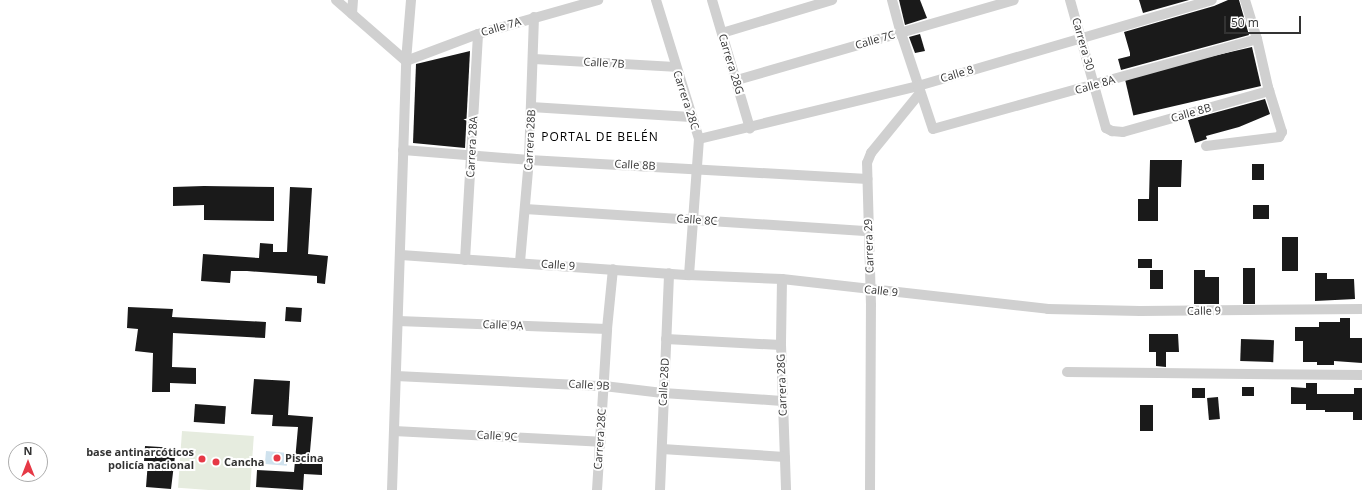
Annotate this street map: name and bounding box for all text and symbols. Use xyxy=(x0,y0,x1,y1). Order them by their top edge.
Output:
scale bar xyxy=(1226,8,1303,34)
text: 50 m xyxy=(1231,14,1259,31)
street label: Calle 7A xyxy=(480,15,522,39)
street label: Carrera 30 xyxy=(1069,16,1097,72)
street label: Calle 7C xyxy=(854,28,896,52)
street label: Carrera 28G xyxy=(716,32,746,96)
street label: Calle 7B xyxy=(583,55,625,71)
street label: Calle 8 xyxy=(939,63,975,85)
street label: Carrera 28C xyxy=(670,69,702,131)
street label: Calle 8A xyxy=(1074,73,1116,97)
street label: Calle 8B xyxy=(1169,101,1213,125)
street label: Carrera 28B xyxy=(522,109,538,171)
street label: Carrera 28A xyxy=(464,116,480,178)
district label: PORTAL DE BELÉN xyxy=(541,130,659,144)
street label: Calle 8B xyxy=(614,157,656,173)
street label: Calle 8C xyxy=(676,212,718,228)
street label: Carrera 29 xyxy=(861,219,877,273)
street label: Calle 9 xyxy=(541,257,575,273)
street label: Calle 9 xyxy=(863,283,899,299)
street label: Calle 9 xyxy=(1187,304,1221,318)
street label: Calle 9A xyxy=(482,318,524,332)
street label: Carrera 28G xyxy=(774,354,790,416)
street label: Calle 28D xyxy=(656,358,672,406)
street label: Calle 9B xyxy=(568,377,610,393)
street label: Carrera 28C xyxy=(591,408,609,470)
street label: Calle 9C xyxy=(476,428,518,444)
north arrow xyxy=(8,442,48,482)
text: N xyxy=(24,443,32,458)
place label: base antinarcóticos policía nacional xyxy=(86,446,194,472)
place label: Piscina xyxy=(285,451,324,465)
marker: Piscina xyxy=(272,453,282,463)
marker: base antinarcóticos policía nacional xyxy=(197,454,207,464)
place label: Cancha xyxy=(224,455,264,469)
marker: Cancha xyxy=(211,457,221,467)

